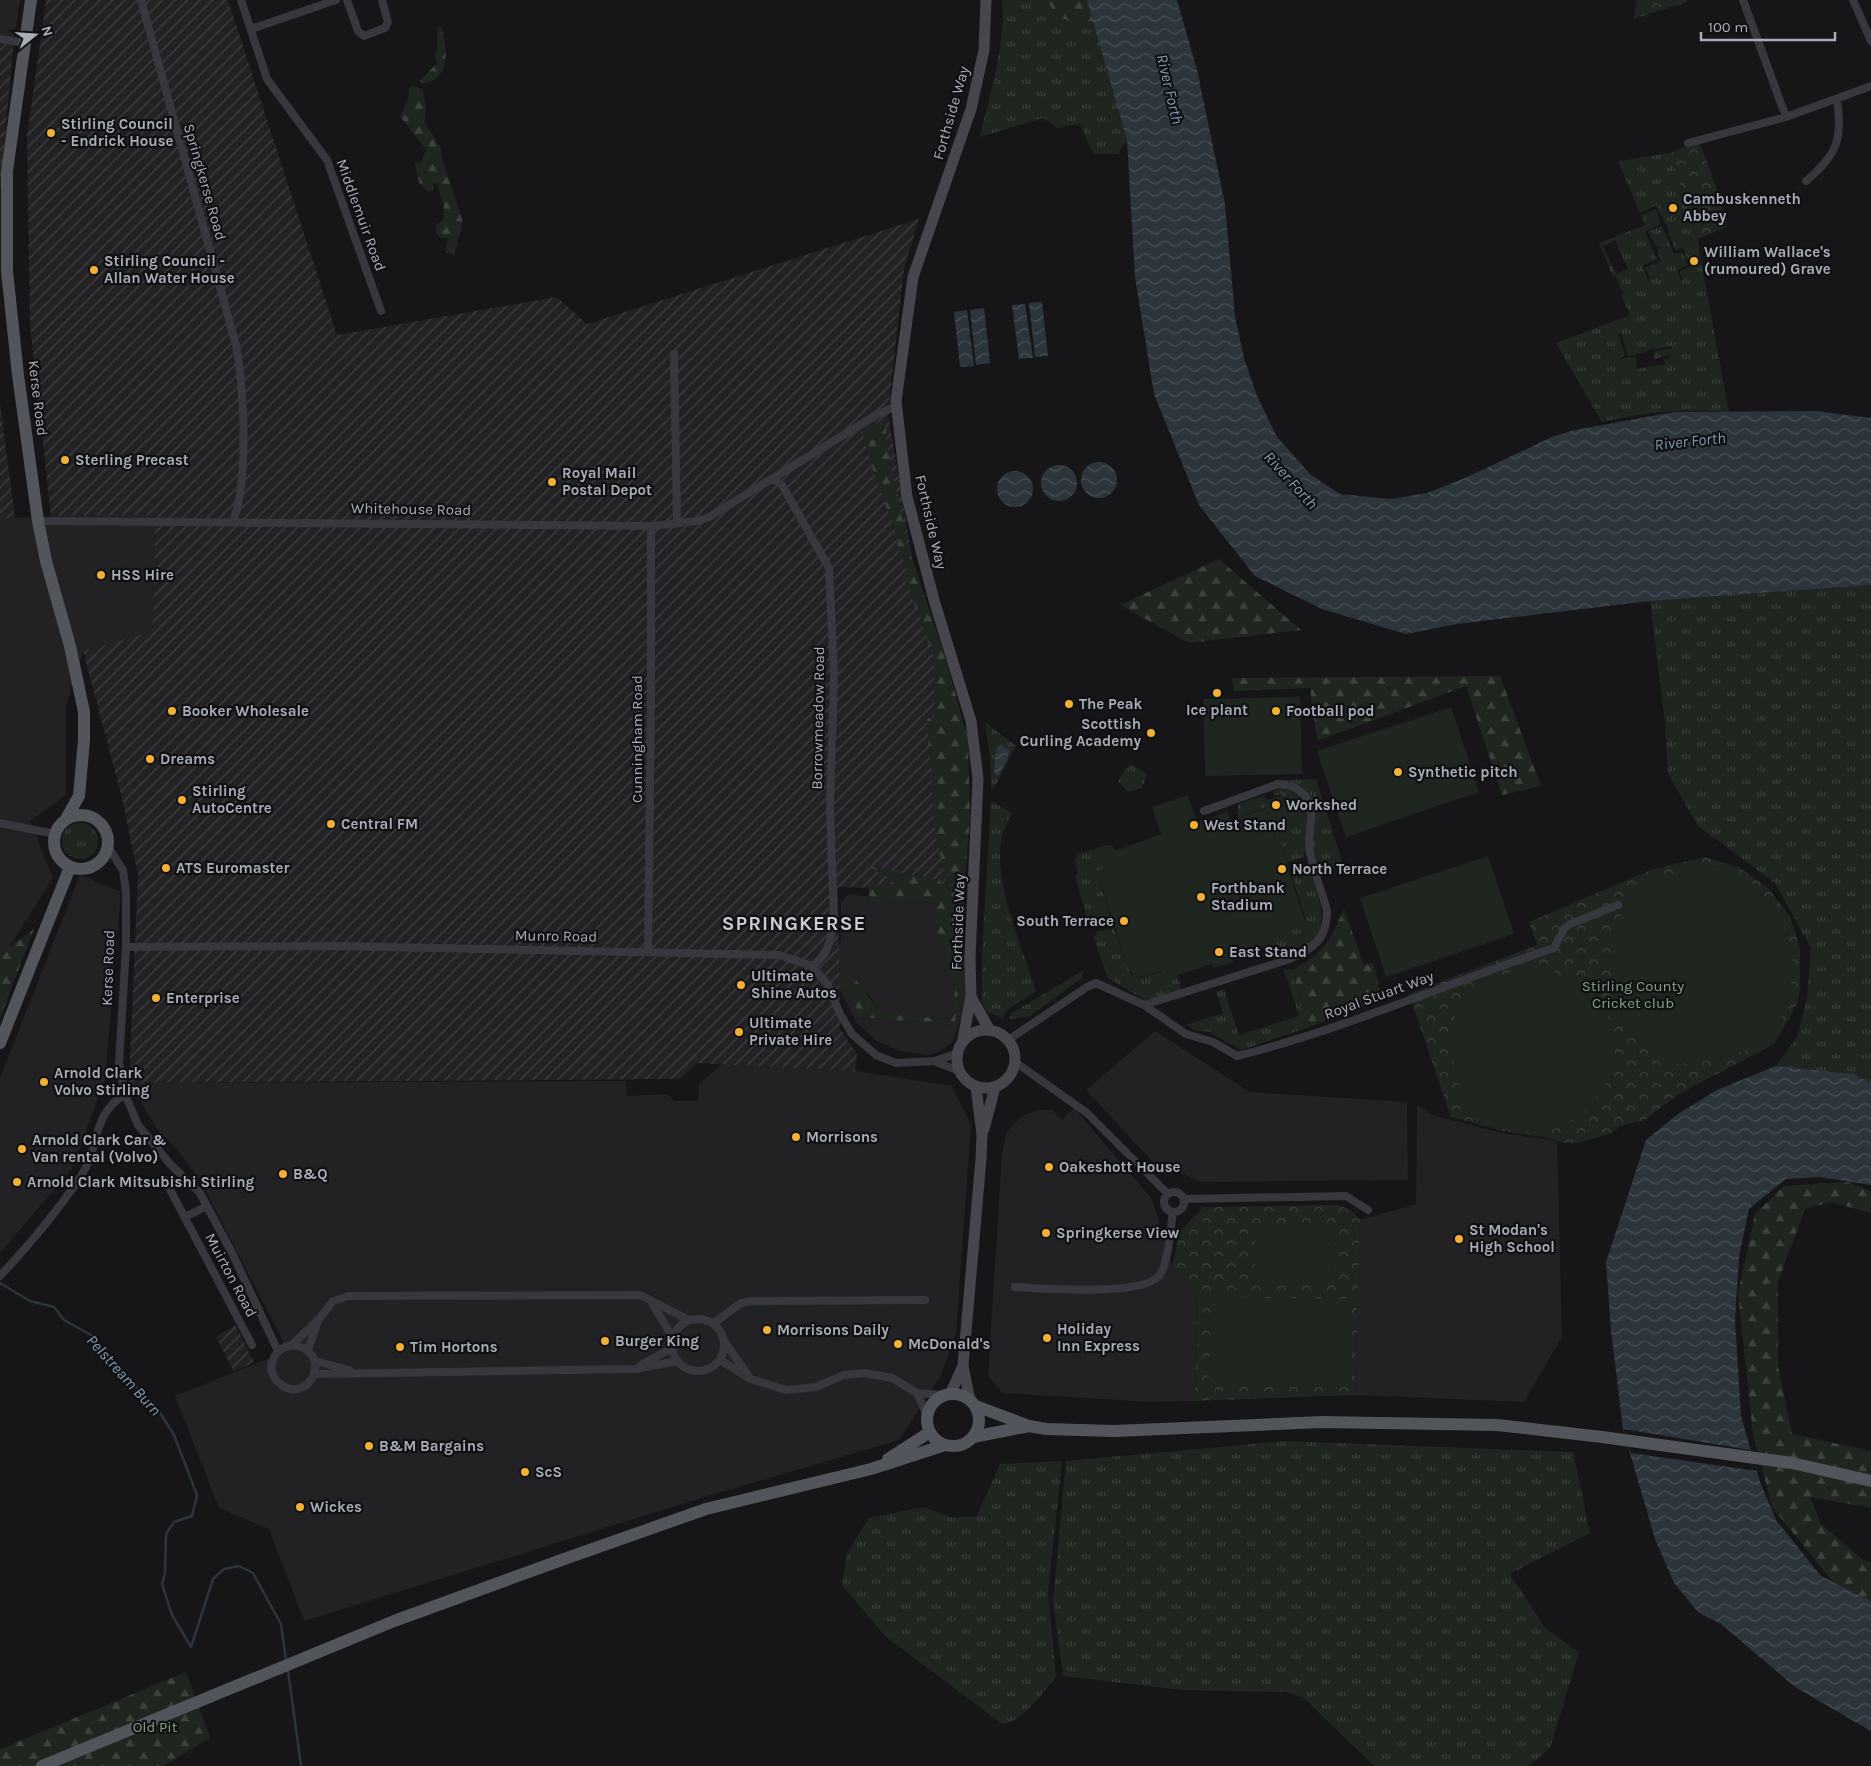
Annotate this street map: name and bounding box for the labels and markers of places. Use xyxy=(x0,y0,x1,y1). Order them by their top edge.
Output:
place label: Stirling Council - Endrick House xyxy=(61,115,174,150)
marker: Stirling Council - Endrick House xyxy=(45,127,57,139)
place label: Cambuskenneth Abbey xyxy=(1683,190,1801,225)
marker: Cambuskenneth Abbey xyxy=(1667,202,1679,214)
place label: William Wallace's (rumoured) Grave xyxy=(1704,243,1831,278)
place label: Stirling Council - Allan Water House xyxy=(104,252,235,287)
marker: William Wallace's (rumoured) Grave xyxy=(1688,255,1700,267)
marker: Stirling Council - Allan Water House xyxy=(88,264,100,276)
place label: Sterling Precast xyxy=(75,451,189,469)
marker: Sterling Precast xyxy=(59,454,71,466)
place label: Royal Mail Postal Depot xyxy=(562,464,652,499)
marker: Royal Mail Postal Depot xyxy=(546,476,558,488)
place label: HSS Hire xyxy=(111,566,174,584)
marker: HSS Hire xyxy=(95,569,107,581)
marker: Ice plant xyxy=(1211,687,1223,699)
place label: The Peak xyxy=(1079,695,1142,713)
marker: The Peak xyxy=(1063,698,1075,710)
place label: Ice plant xyxy=(1186,701,1248,719)
place label: Booker Wholesale xyxy=(182,702,309,720)
place label: Football pod xyxy=(1286,702,1374,720)
marker: Booker Wholesale xyxy=(166,705,178,717)
marker: Football pod xyxy=(1270,705,1282,717)
place label: Scottish Curling Academy xyxy=(1020,715,1141,750)
marker: Scottish Curling Academy xyxy=(1145,727,1157,739)
place label: Dreams xyxy=(160,750,215,768)
marker: Dreams xyxy=(144,753,156,765)
place label: Synthetic pitch xyxy=(1408,763,1518,781)
marker: Synthetic pitch xyxy=(1392,766,1404,778)
place label: Stirling AutoCentre xyxy=(192,782,272,817)
marker: Stirling AutoCentre xyxy=(176,794,188,806)
place label: Workshed xyxy=(1286,796,1357,814)
marker: Workshed xyxy=(1270,799,1282,811)
place label: Central FM xyxy=(341,815,418,833)
place label: West Stand xyxy=(1204,816,1286,834)
marker: Central FM xyxy=(325,818,337,830)
marker: West Stand xyxy=(1188,819,1200,831)
place label: ATS Euromaster xyxy=(176,859,289,877)
place label: North Terrace xyxy=(1292,860,1387,878)
marker: ATS Euromaster xyxy=(160,862,172,874)
marker: North Terrace xyxy=(1276,863,1288,875)
place label: Forthbank Stadium xyxy=(1211,879,1285,914)
marker: Forthbank Stadium xyxy=(1195,891,1207,903)
place label: South Terrace xyxy=(1016,912,1114,930)
marker: South Terrace xyxy=(1118,915,1130,927)
place label: East Stand xyxy=(1229,943,1307,961)
marker: East Stand xyxy=(1213,946,1225,958)
place label: Ultimate Shine Autos xyxy=(751,967,837,1002)
marker: Ultimate Shine Autos xyxy=(735,979,747,991)
place label: Enterprise xyxy=(166,989,240,1007)
marker: Enterprise xyxy=(150,992,162,1004)
place label: Ultimate Private Hire xyxy=(749,1014,832,1049)
marker: Ultimate Private Hire xyxy=(733,1026,745,1038)
place label: Arnold Clark Volvo Stirling xyxy=(54,1064,150,1099)
marker: Arnold Clark Volvo Stirling xyxy=(38,1076,50,1088)
place label: Morrisons xyxy=(806,1128,878,1146)
place label: Arnold Clark Car & Van rental (Volvo) xyxy=(32,1131,167,1166)
marker: Morrisons xyxy=(790,1131,802,1143)
marker: Arnold Clark Car & Van rental (Volvo) xyxy=(16,1143,28,1155)
place label: Oakeshott House xyxy=(1059,1158,1181,1176)
marker: Oakeshott House xyxy=(1043,1161,1055,1173)
place label: B&Q xyxy=(293,1165,328,1183)
marker: B&Q xyxy=(277,1168,289,1180)
place label: Arnold Clark Mitsubishi Stirling xyxy=(27,1173,255,1191)
marker: Arnold Clark Mitsubishi Stirling xyxy=(11,1176,23,1188)
place label: St Modan's High School xyxy=(1469,1221,1555,1256)
place label: Springkerse View xyxy=(1056,1224,1180,1242)
marker: Springkerse View xyxy=(1040,1227,1052,1239)
marker: St Modan's High School xyxy=(1453,1233,1465,1245)
place label: Holiday Inn Express xyxy=(1057,1320,1140,1355)
place label: Morrisons Daily xyxy=(777,1321,889,1339)
marker: Morrisons Daily xyxy=(761,1324,773,1336)
place label: Burger King xyxy=(615,1332,699,1350)
marker: Holiday Inn Express xyxy=(1041,1332,1053,1344)
marker: Burger King xyxy=(599,1335,611,1347)
place label: McDonald's xyxy=(908,1335,990,1353)
place label: Tim Hortons xyxy=(410,1338,498,1356)
marker: McDonald's xyxy=(892,1338,904,1350)
marker: Tim Hortons xyxy=(394,1341,406,1353)
place label: B&M Bargains xyxy=(379,1437,484,1455)
marker: B&M Bargains xyxy=(363,1440,375,1452)
place label: ScS xyxy=(535,1463,562,1481)
marker: ScS xyxy=(519,1466,531,1478)
place label: Wickes xyxy=(310,1498,362,1516)
marker: Wickes xyxy=(294,1501,306,1513)

